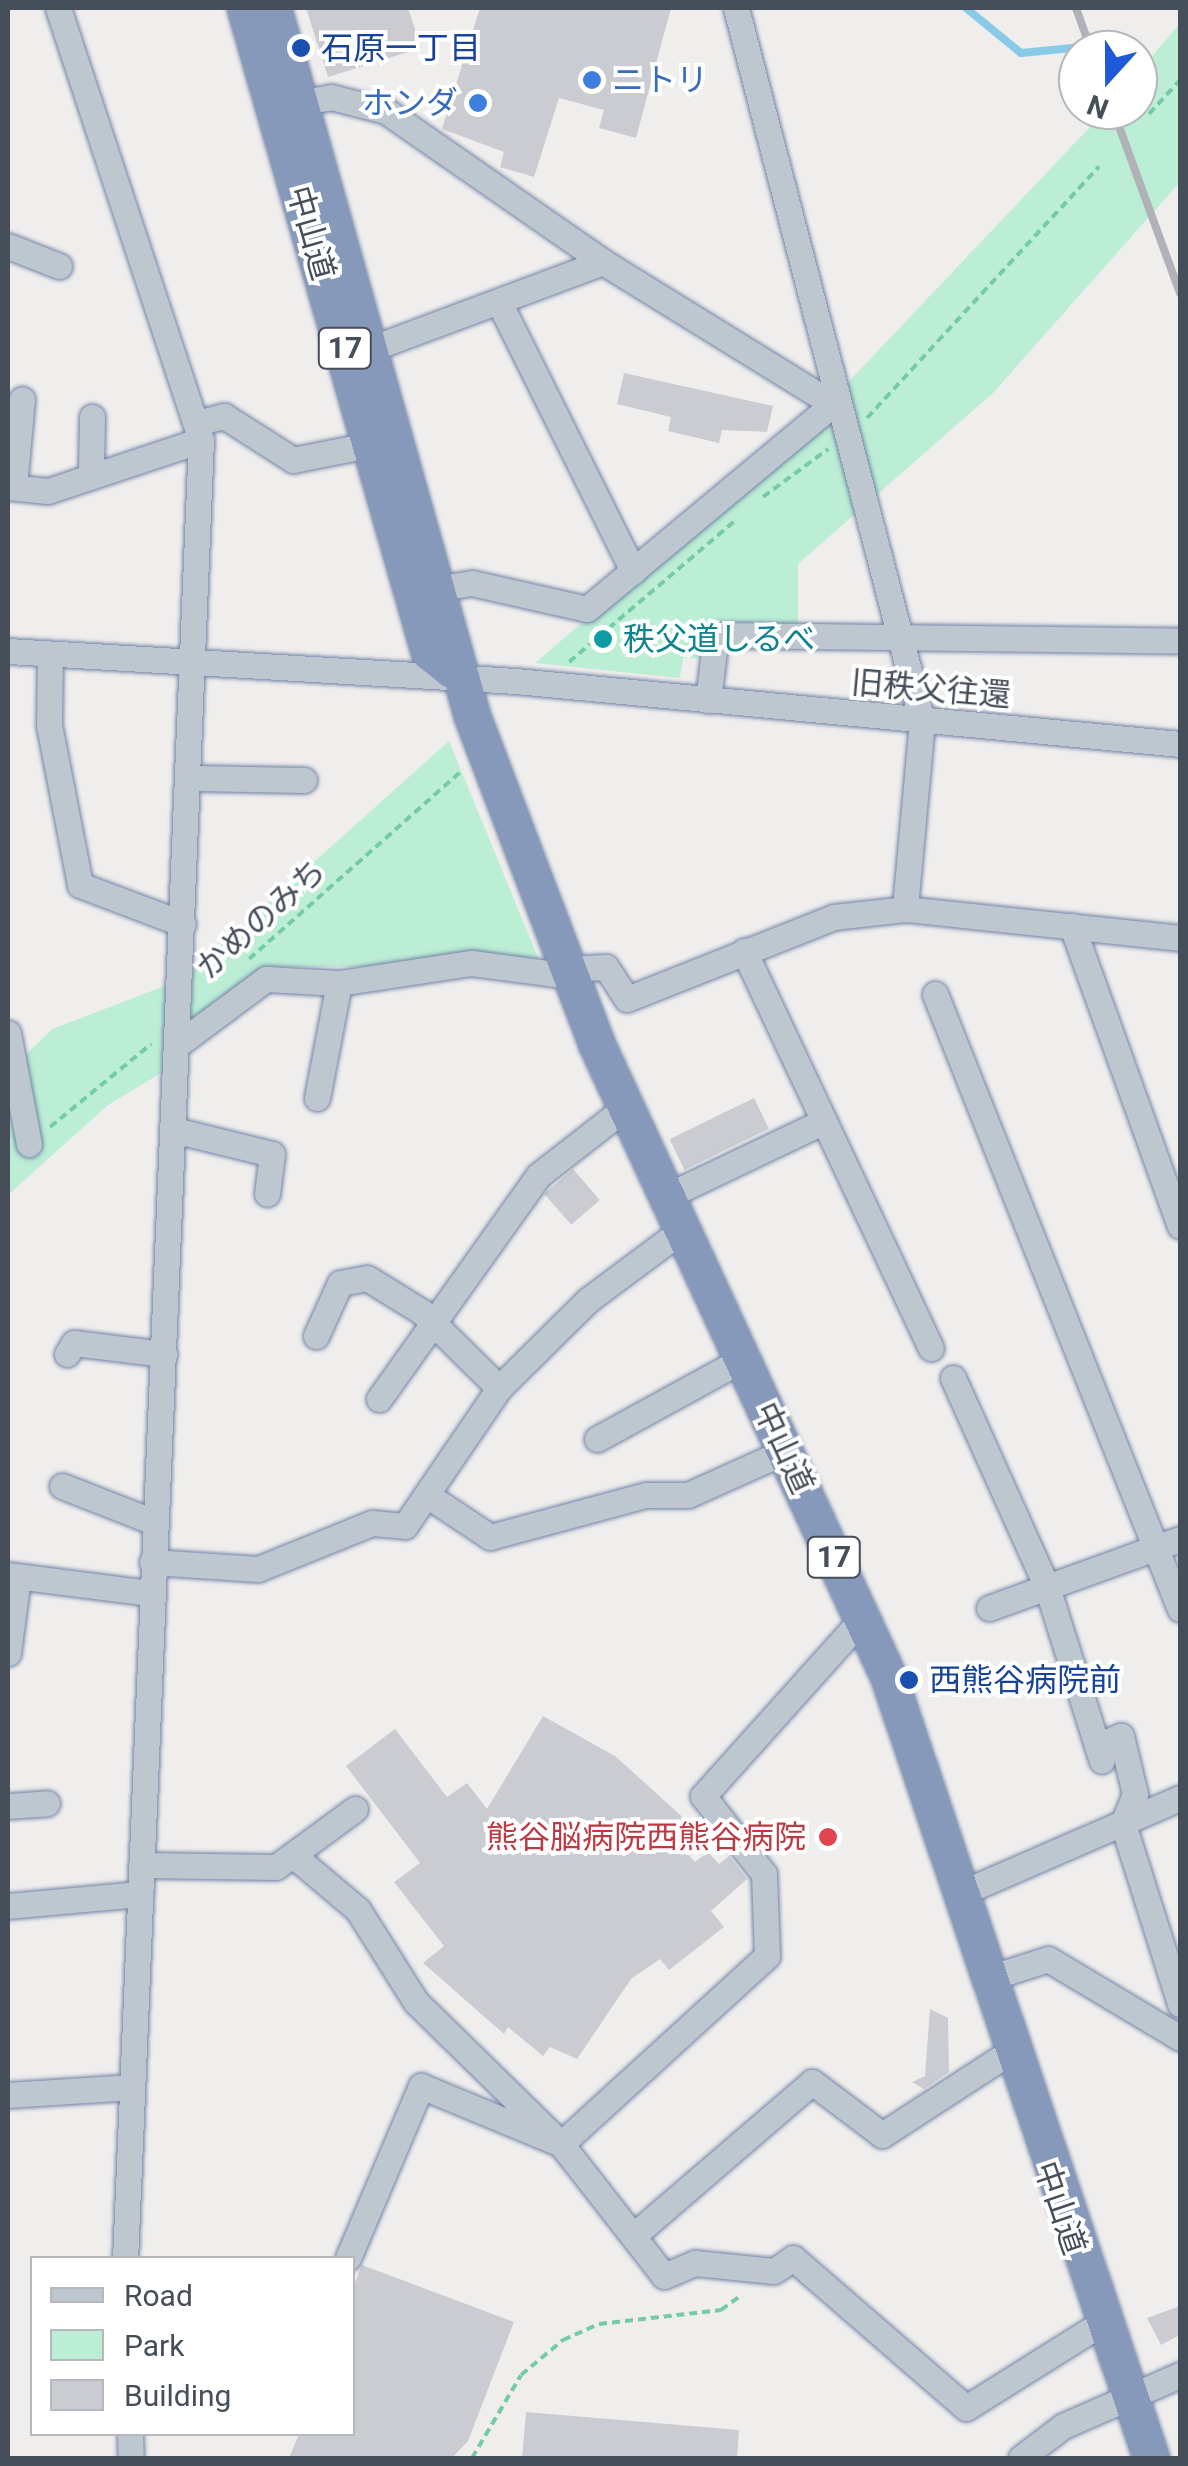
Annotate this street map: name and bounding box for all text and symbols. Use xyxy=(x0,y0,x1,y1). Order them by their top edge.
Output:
place label: 石原一丁目 xyxy=(321,29,481,67)
north arrow xyxy=(1058,30,1158,130)
marker: 石原一丁目 xyxy=(290,37,312,59)
place label: ニトリ xyxy=(612,61,708,99)
marker: ニトリ xyxy=(581,69,603,91)
place label: ホンダ xyxy=(362,84,458,122)
text: N xyxy=(1083,88,1113,126)
marker: ホンダ xyxy=(467,92,489,114)
street label: 中山道 xyxy=(279,182,343,284)
road number: 17 xyxy=(318,323,372,373)
place label: 秩父道しるべ xyxy=(623,620,815,658)
marker: 秩父道しるべ xyxy=(592,628,614,650)
street label: 旧秩父往還 xyxy=(850,663,1012,715)
street label: かめのみち xyxy=(189,851,333,987)
street label: 中山道 xyxy=(746,1396,822,1500)
road number: 17 xyxy=(806,1532,862,1582)
place label: 西熊谷病院前 xyxy=(929,1661,1121,1699)
marker: 西熊谷病院前 xyxy=(898,1669,920,1691)
place label: 熊谷脳病院西熊谷病院 xyxy=(486,1818,806,1856)
marker: 熊谷脳病院西熊谷病院 xyxy=(815,1824,841,1850)
street label: 中山道 xyxy=(1026,2156,1094,2260)
legend xyxy=(30,2256,355,2436)
text: Road xyxy=(124,2278,193,2313)
text: Park xyxy=(124,2328,184,2363)
text: Building xyxy=(124,2378,231,2413)

